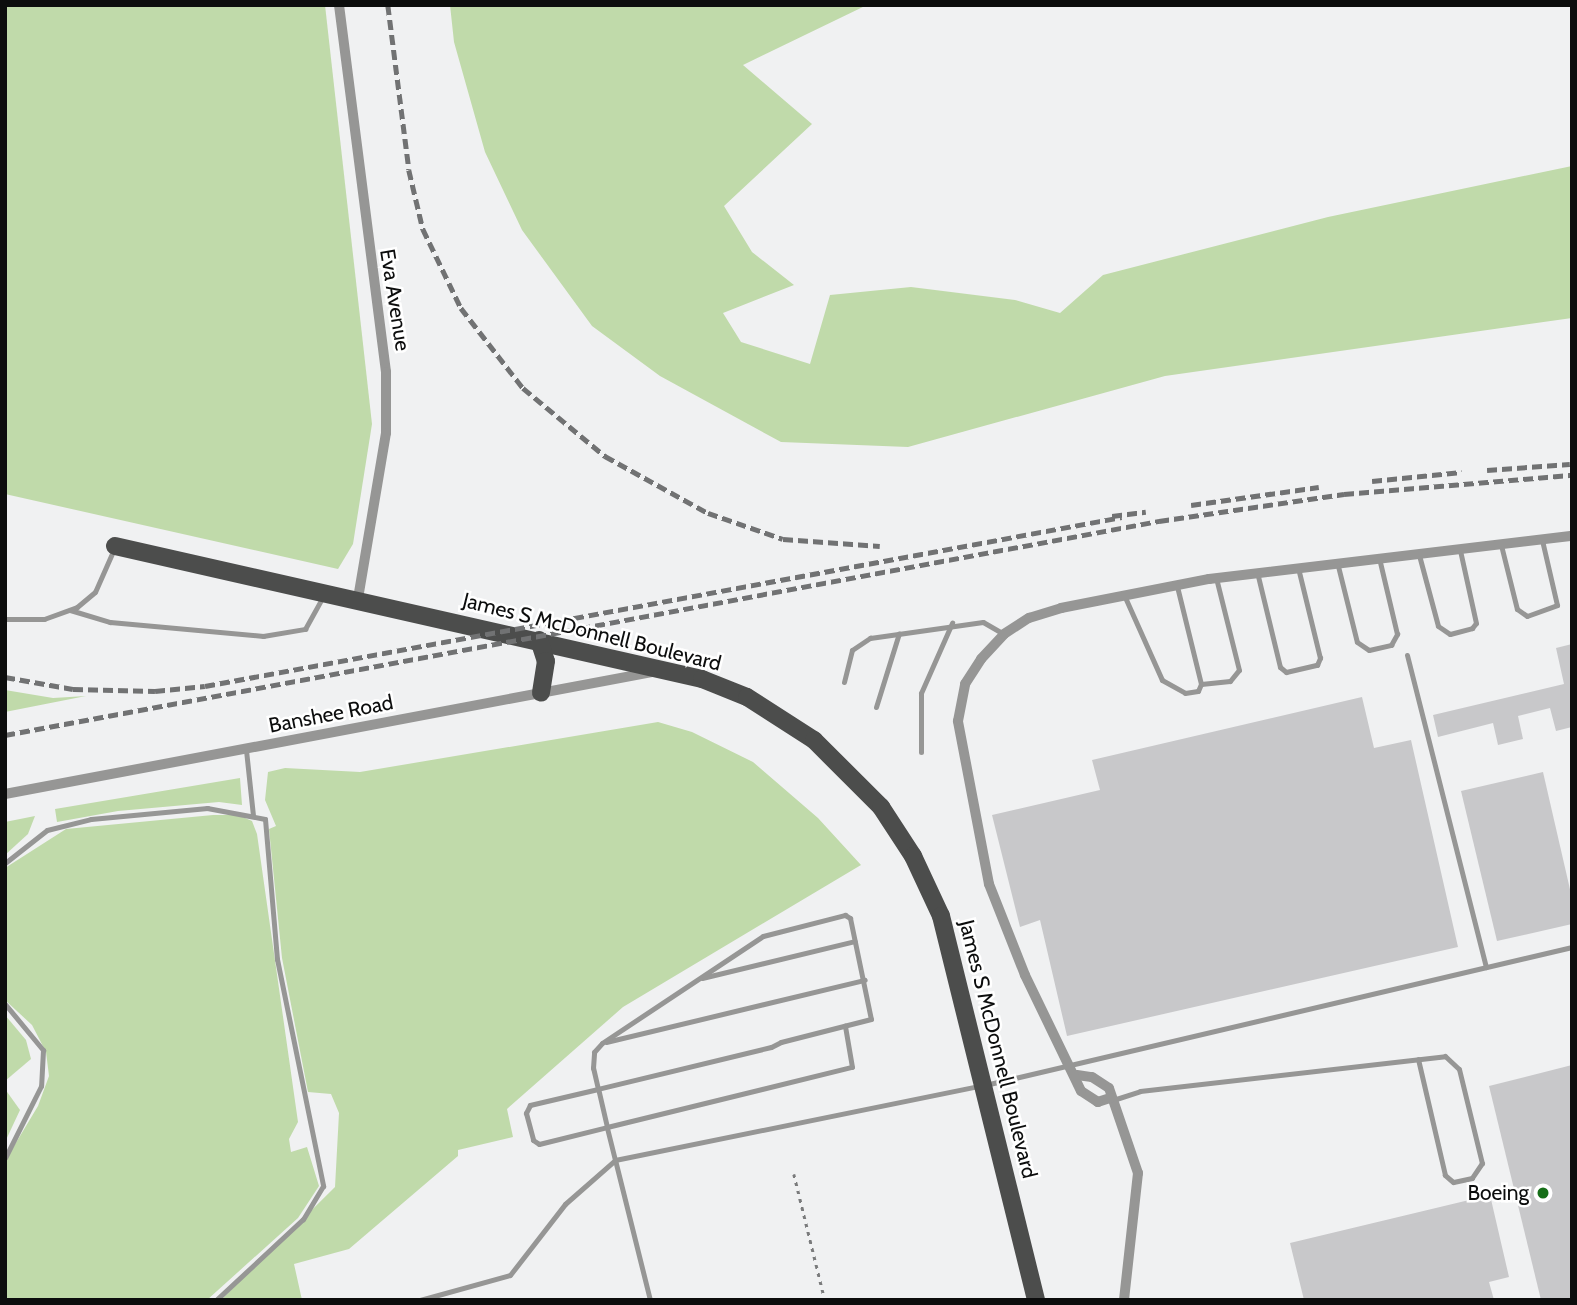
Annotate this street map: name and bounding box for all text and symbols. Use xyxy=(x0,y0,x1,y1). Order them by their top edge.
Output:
street label: Eva Avenue xyxy=(375,247,415,353)
street label: James S McDonnell Boulevard xyxy=(460,588,724,676)
street label: Banshee Road xyxy=(267,690,395,738)
street label: James S McDonnell Boulevard xyxy=(954,917,1042,1181)
place label: Boeing xyxy=(1468,1180,1529,1206)
marker: Boeing xyxy=(1535,1185,1551,1201)

